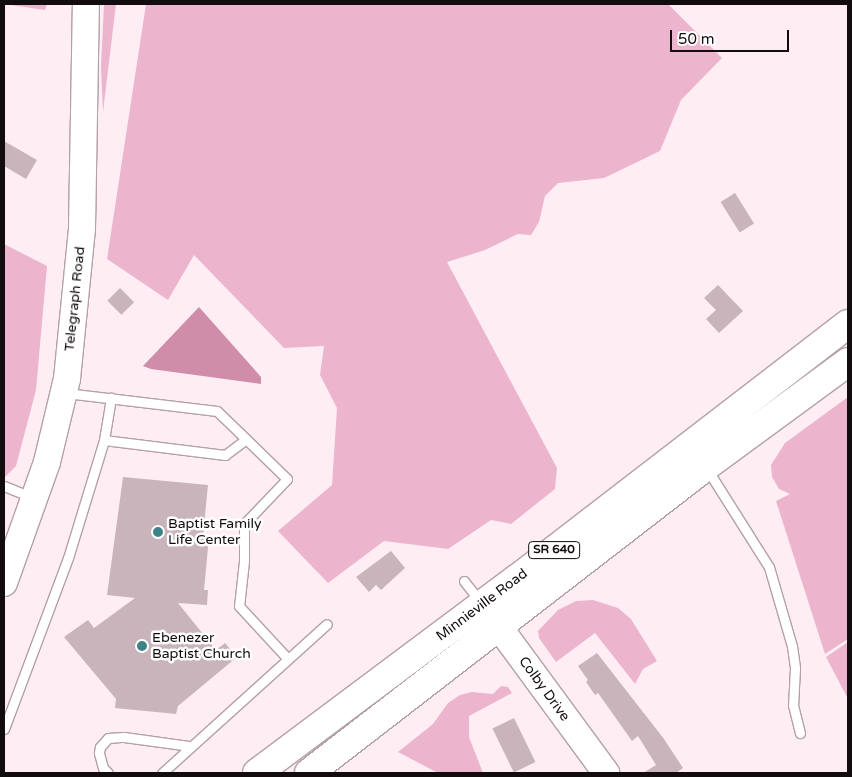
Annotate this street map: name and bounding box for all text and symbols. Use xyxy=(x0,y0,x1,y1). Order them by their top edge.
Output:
scale bar xyxy=(672,20,791,52)
text: 50 m xyxy=(678,30,715,48)
street label: Telegraph Road xyxy=(61,246,89,352)
place label: Baptist Family Life Center xyxy=(168,516,261,548)
marker: Baptist Family Life Center xyxy=(152,526,164,538)
road number: SR 640 xyxy=(528,540,580,560)
street label: Minnieville Road xyxy=(433,565,531,645)
place label: Ebenezer Baptist Church xyxy=(152,630,251,662)
marker: Ebenezer Baptist Church xyxy=(136,640,148,652)
street label: Colby Drive xyxy=(515,653,573,725)

